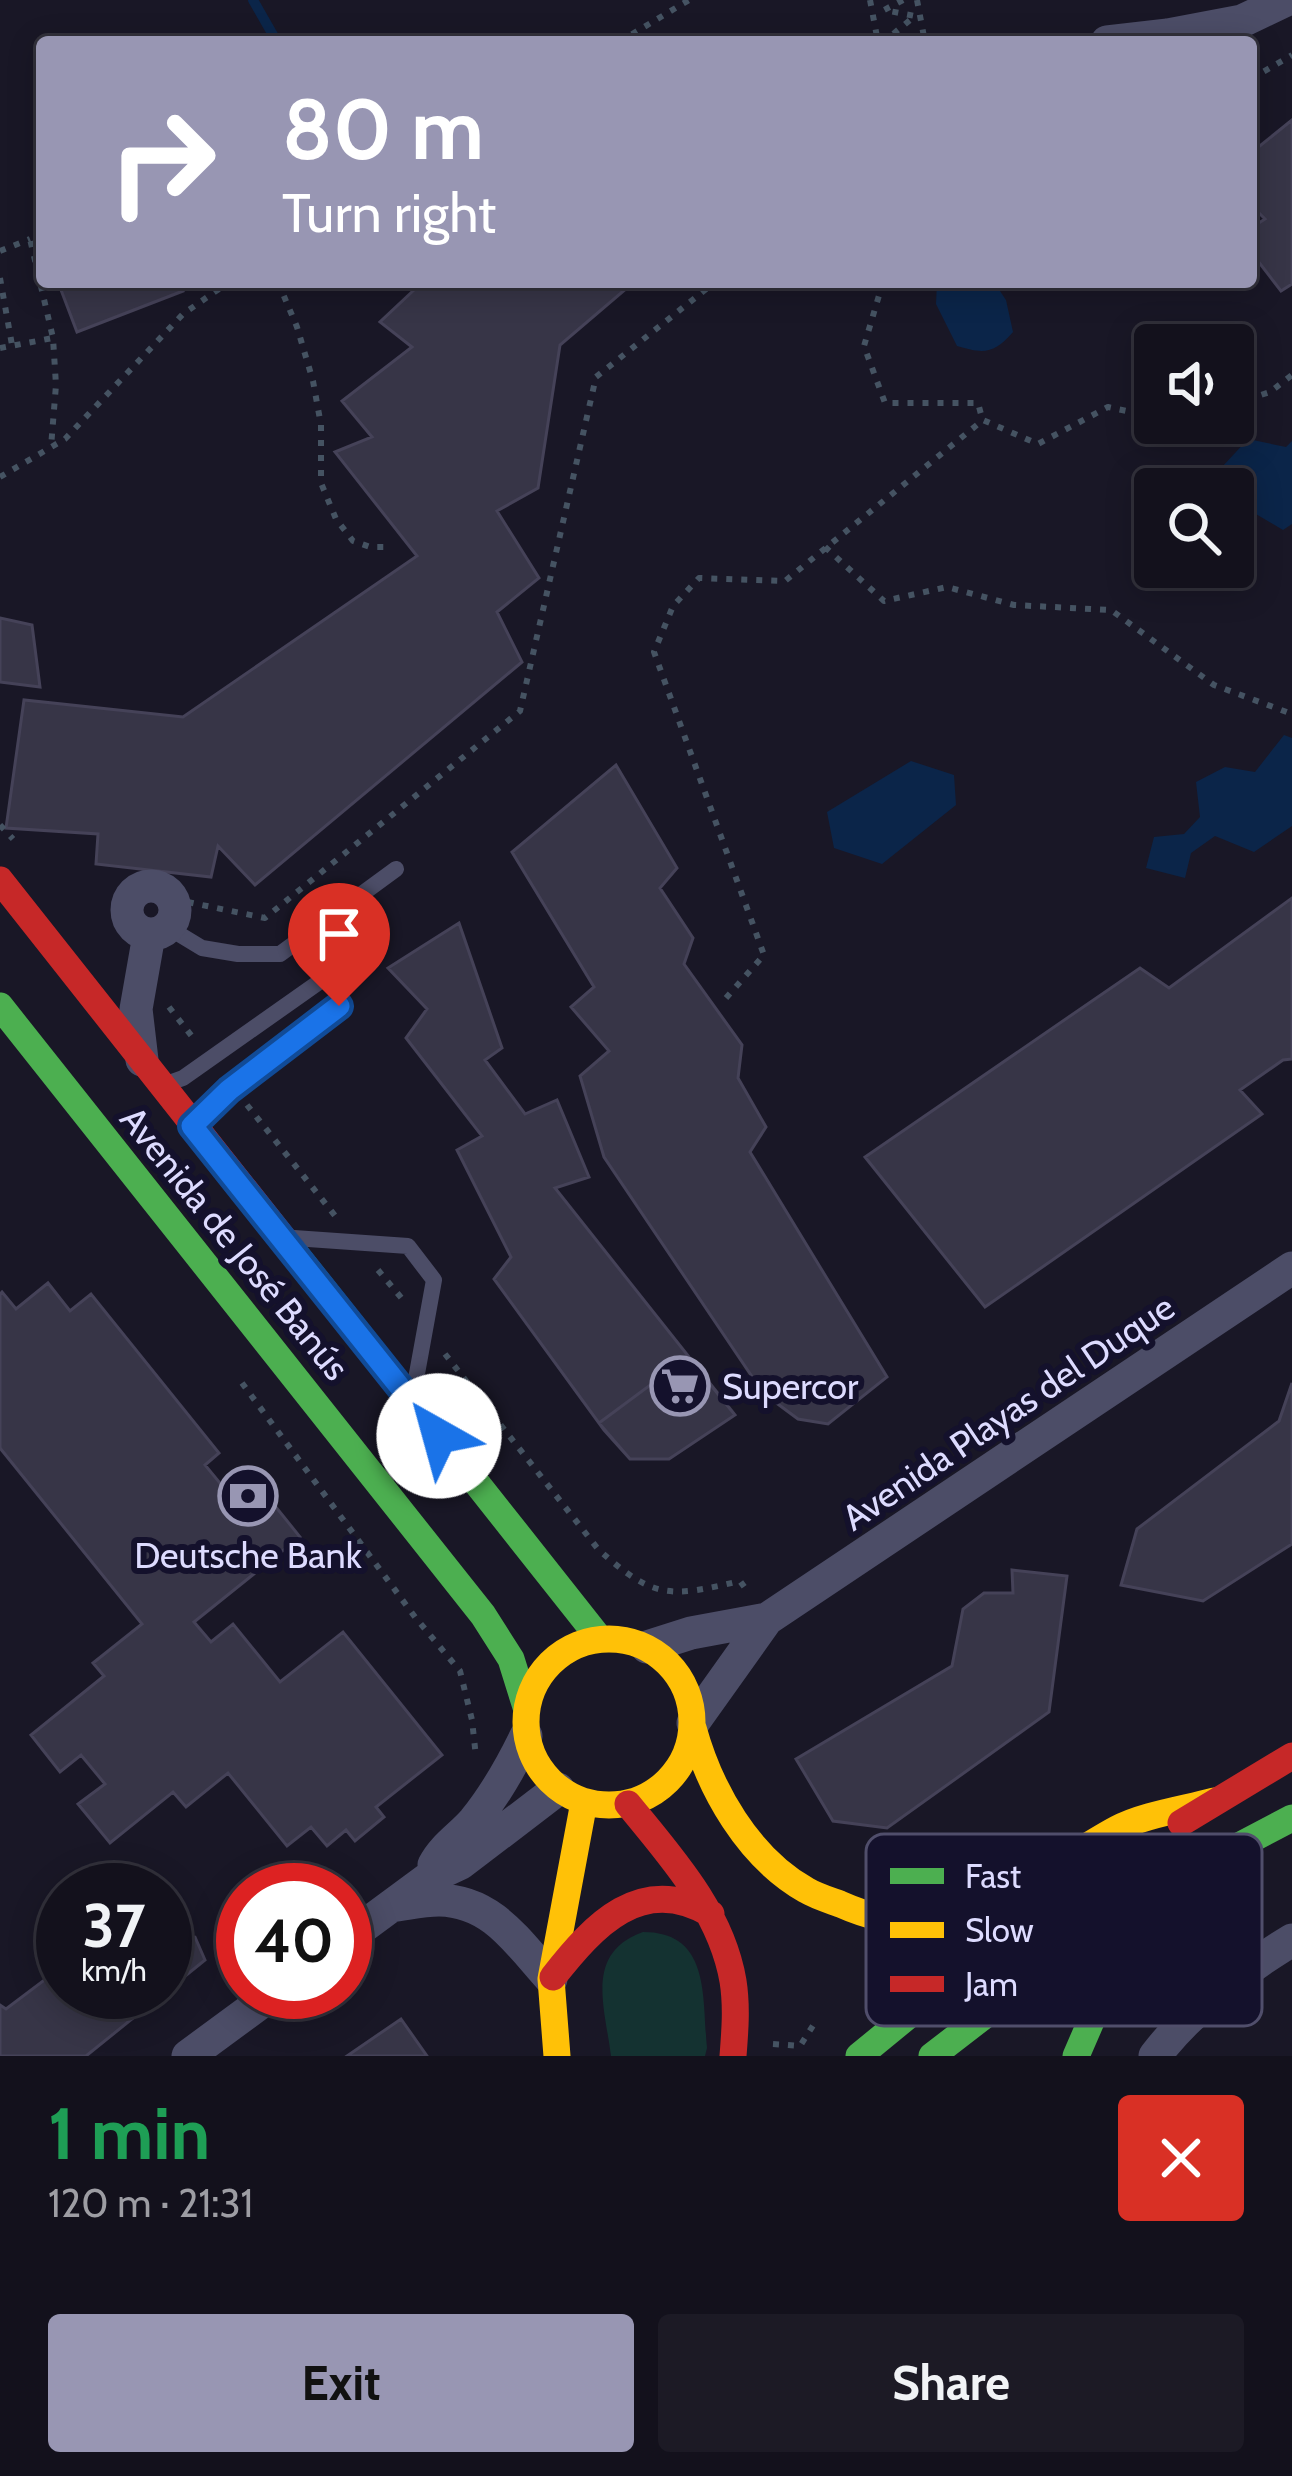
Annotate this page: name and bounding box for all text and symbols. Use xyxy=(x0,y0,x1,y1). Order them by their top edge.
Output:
text: 80 m xyxy=(282,78,484,180)
icon: right xyxy=(84,84,240,240)
text: Turn right xyxy=(282,180,496,246)
map controls xyxy=(1134,324,1254,588)
button: sound xyxy=(1134,324,1254,444)
button: search xyxy=(1134,468,1254,588)
pin xyxy=(288,883,390,1006)
icon: arrive xyxy=(306,901,372,967)
street label: Avenida de José Banús xyxy=(111,1097,359,1389)
street label: Avenida Playas del Duque xyxy=(834,1285,1182,1539)
supermarket icon: Supercor xyxy=(649,1355,711,1417)
place label: Supercor xyxy=(722,1364,859,1408)
position arrow xyxy=(376,1373,502,1499)
bank icon: Deutsche Bank xyxy=(217,1465,279,1527)
place label: Deutsche Bank xyxy=(134,1533,363,1577)
legend xyxy=(866,1834,1262,2026)
text: Fast xyxy=(965,1856,1021,1896)
speed limit sign: 40 xyxy=(216,1863,372,2019)
text: 37 xyxy=(83,1889,145,1962)
text: Slow xyxy=(965,1910,1034,1950)
text: km/h xyxy=(81,1952,147,1989)
text: Jam xyxy=(964,1964,1018,2004)
text: 1 min xyxy=(48,2090,210,2177)
button: close xyxy=(1118,2095,1244,2221)
text: 120 m · 21:31 xyxy=(48,2179,253,2227)
button: Exit xyxy=(48,2314,634,2452)
button: Share xyxy=(658,2314,1244,2452)

